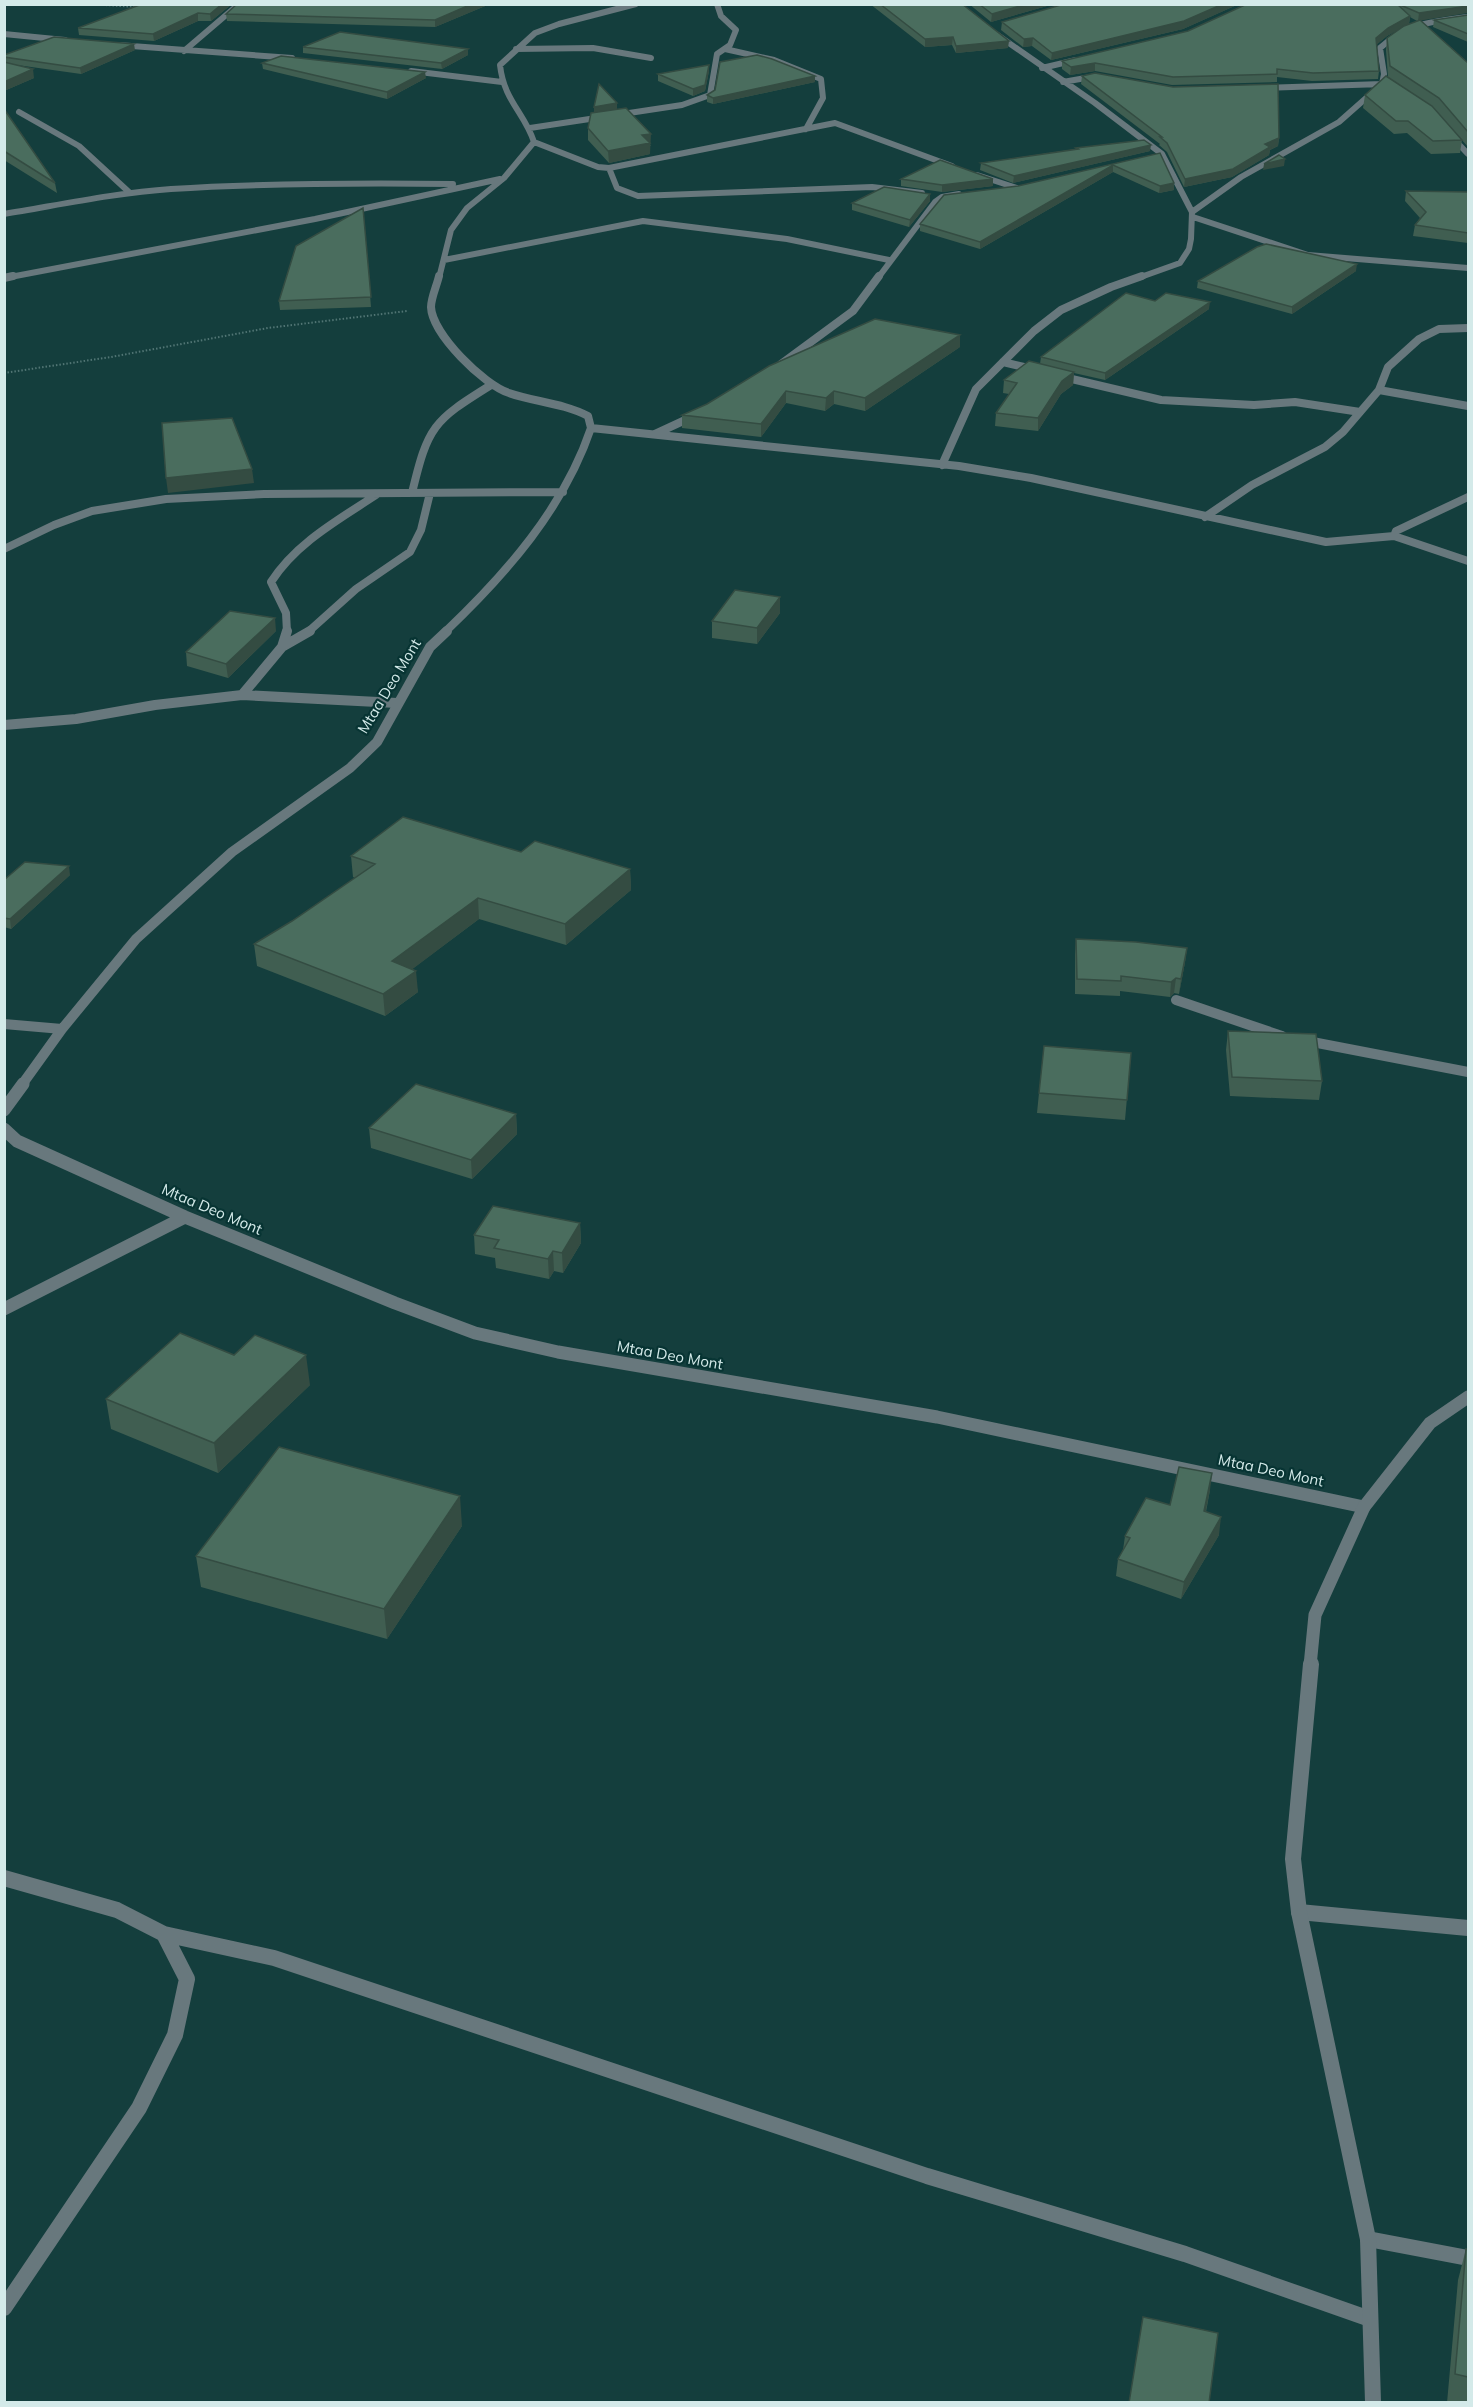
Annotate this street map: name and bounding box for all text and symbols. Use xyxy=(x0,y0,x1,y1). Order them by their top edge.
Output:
street label: Mtaa Deo Mont xyxy=(353,635,425,737)
street label: Mtaa Deo Mont xyxy=(159,1179,265,1239)
street label: Mtaa Deo Mont xyxy=(615,1336,725,1374)
street label: Mtaa Deo Mont xyxy=(1217,1450,1325,1490)

